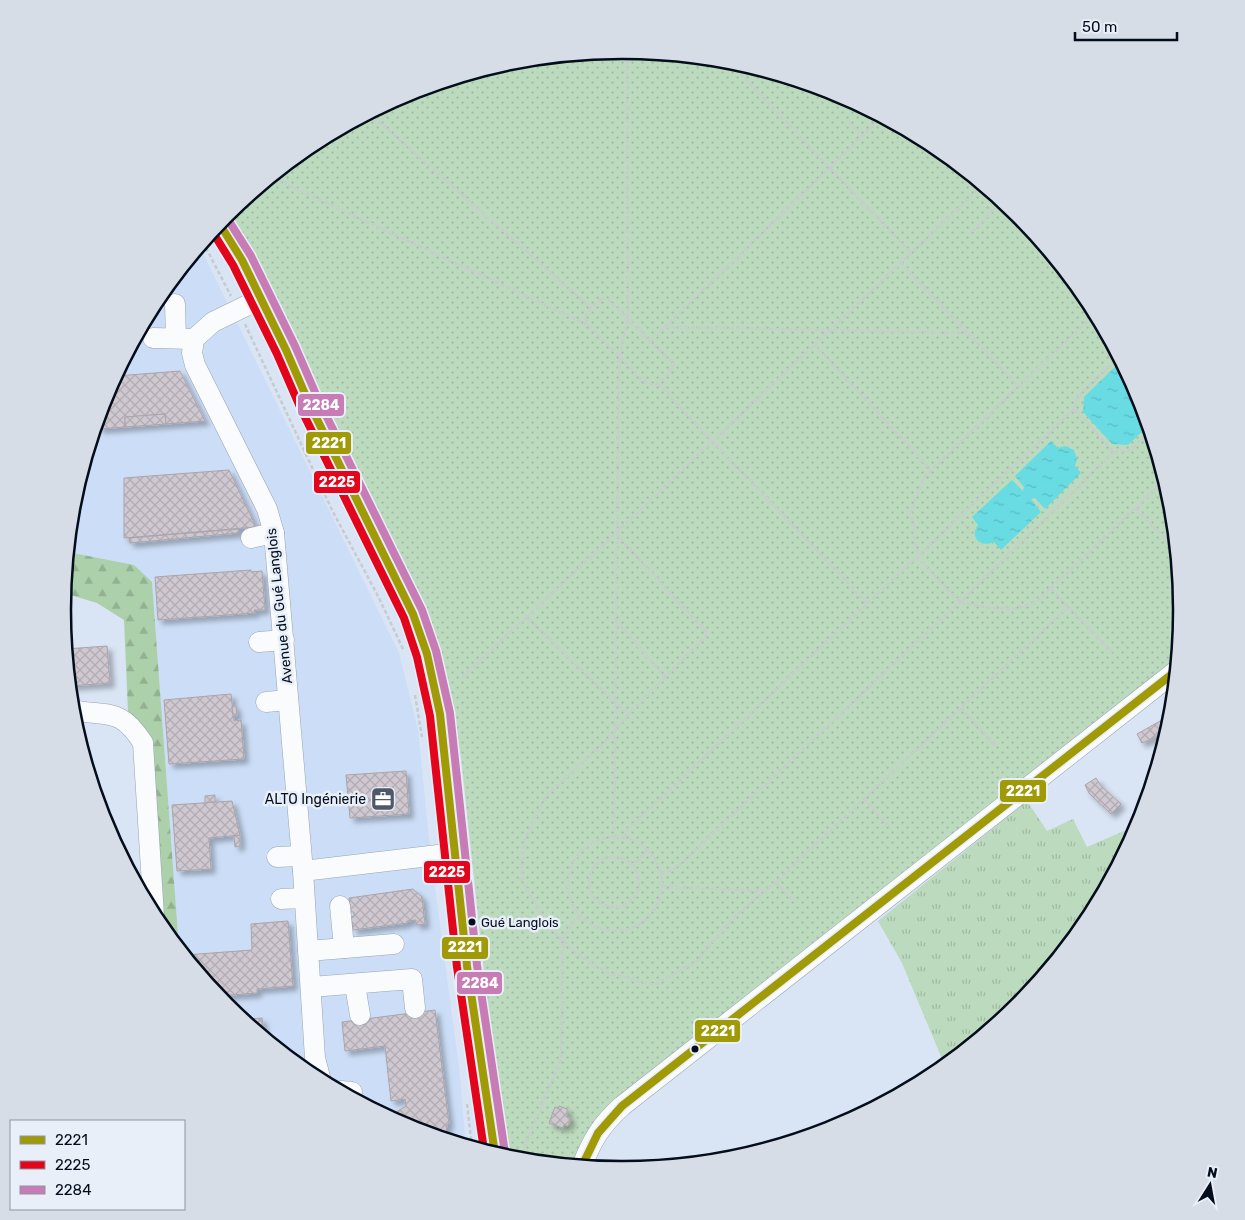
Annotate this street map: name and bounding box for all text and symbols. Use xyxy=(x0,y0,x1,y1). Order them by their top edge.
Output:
scale bar xyxy=(1075,10,1178,42)
text: 50 m xyxy=(1082,18,1117,36)
line badge: 2284 xyxy=(297,393,345,417)
text: 2284 xyxy=(302,397,340,414)
line badge: 2221 xyxy=(305,431,352,455)
text: 2221 xyxy=(312,435,346,452)
line badge: 2225 xyxy=(313,470,361,494)
text: 2225 xyxy=(319,474,355,491)
street label: Avenue du Gué Langlois xyxy=(263,527,296,685)
line badge: 2221 xyxy=(999,779,1047,803)
text: 2221 xyxy=(1006,783,1040,800)
office icon: ALTO Ingénierie xyxy=(370,786,396,812)
place label: ALTO Ingénierie xyxy=(265,791,366,808)
line badge: 2225 xyxy=(423,860,471,884)
text: 2225 xyxy=(429,864,465,881)
place label: Gué Langlois xyxy=(481,915,559,931)
marker: Gué Langlois xyxy=(467,917,477,927)
line badge: 2221 xyxy=(441,936,489,960)
text: 2221 xyxy=(448,939,482,956)
line badge: 2284 xyxy=(456,971,503,995)
text: 2284 xyxy=(461,975,499,992)
line badge: 2221 xyxy=(694,1019,741,1043)
text: 2221 xyxy=(701,1023,735,1040)
unlabelled marker xyxy=(690,1044,700,1054)
legend xyxy=(10,1120,185,1210)
text: 2221 xyxy=(55,1131,88,1149)
text: 2225 xyxy=(55,1156,90,1174)
north arrow xyxy=(1185,1160,1235,1210)
text: N xyxy=(1206,1163,1219,1182)
text: 2284 xyxy=(55,1181,91,1199)

